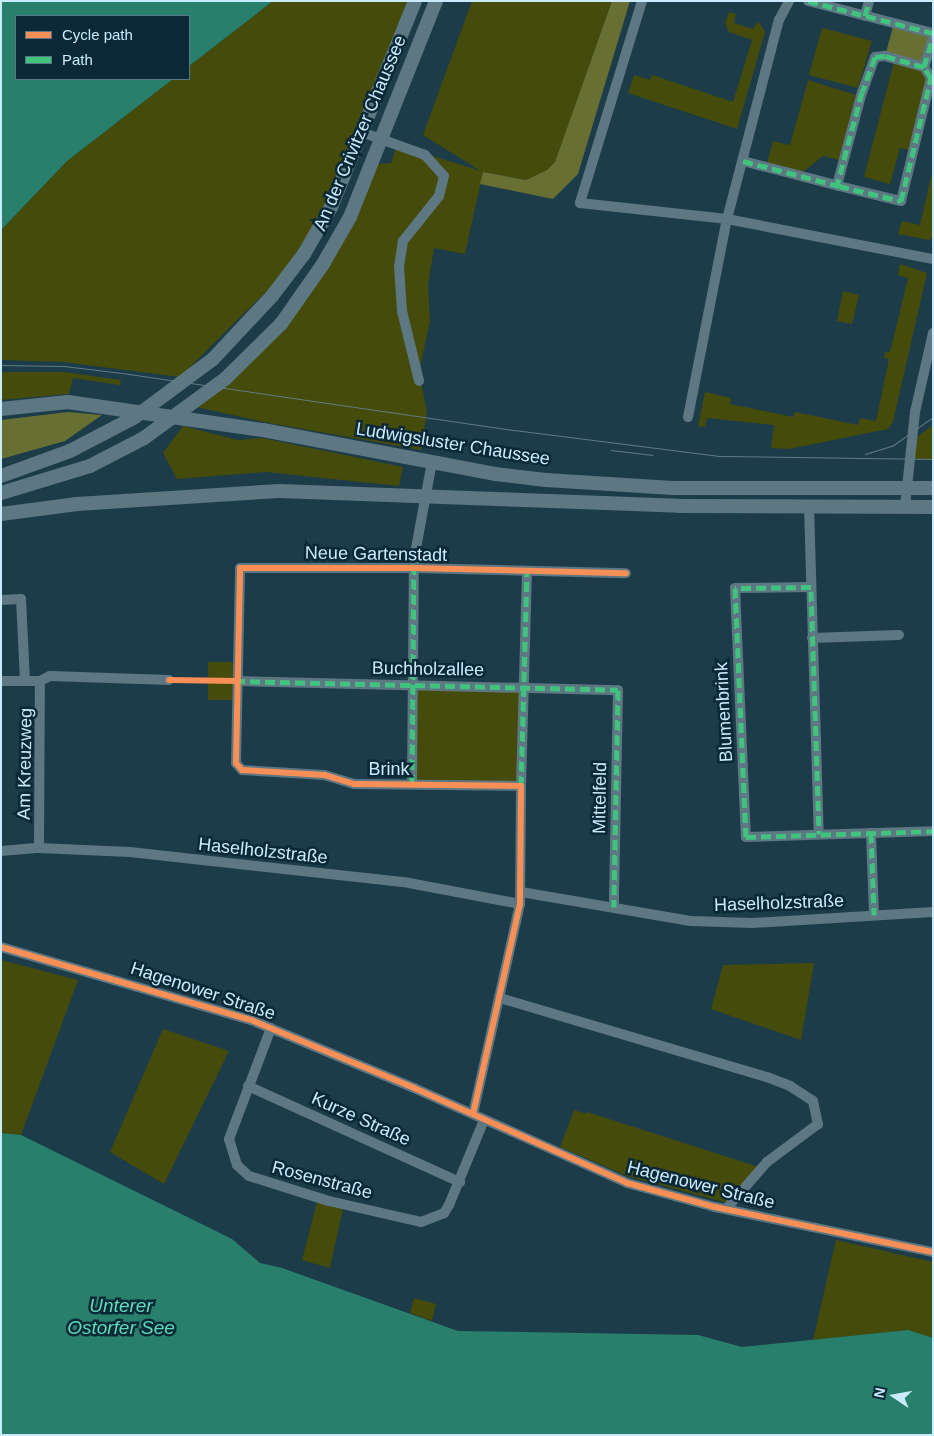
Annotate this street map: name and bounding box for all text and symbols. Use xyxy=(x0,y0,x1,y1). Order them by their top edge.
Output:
legend xyxy=(15,15,190,80)
text: Cycle path xyxy=(62,26,133,43)
street label: An der Crivitzer Chaussee xyxy=(309,32,411,234)
text: Path xyxy=(62,51,93,68)
street label: Ludwigsluster Chaussee xyxy=(354,418,552,470)
street label: Neue Gartenstadt xyxy=(305,542,447,566)
street label: Buchholzallee xyxy=(372,657,484,681)
street label: Blumenbrink xyxy=(711,661,737,763)
street label: Am Kreuzweg xyxy=(13,708,37,820)
street label: Brink xyxy=(368,758,410,780)
street label: Mittelfeld xyxy=(589,762,611,834)
street label: Haselholzstraße xyxy=(197,833,329,869)
street label: Haselholzstraße xyxy=(714,890,844,916)
street label: Hagenower Straße xyxy=(128,957,278,1025)
street label: Kurze Straße xyxy=(308,1088,414,1150)
street label: Rosenstraße xyxy=(269,1156,375,1204)
street label: Hagenower Straße xyxy=(625,1156,777,1214)
water label: Unterer Ostorfer See xyxy=(67,1295,175,1339)
north arrow xyxy=(869,1371,919,1421)
text: N xyxy=(870,1386,888,1399)

